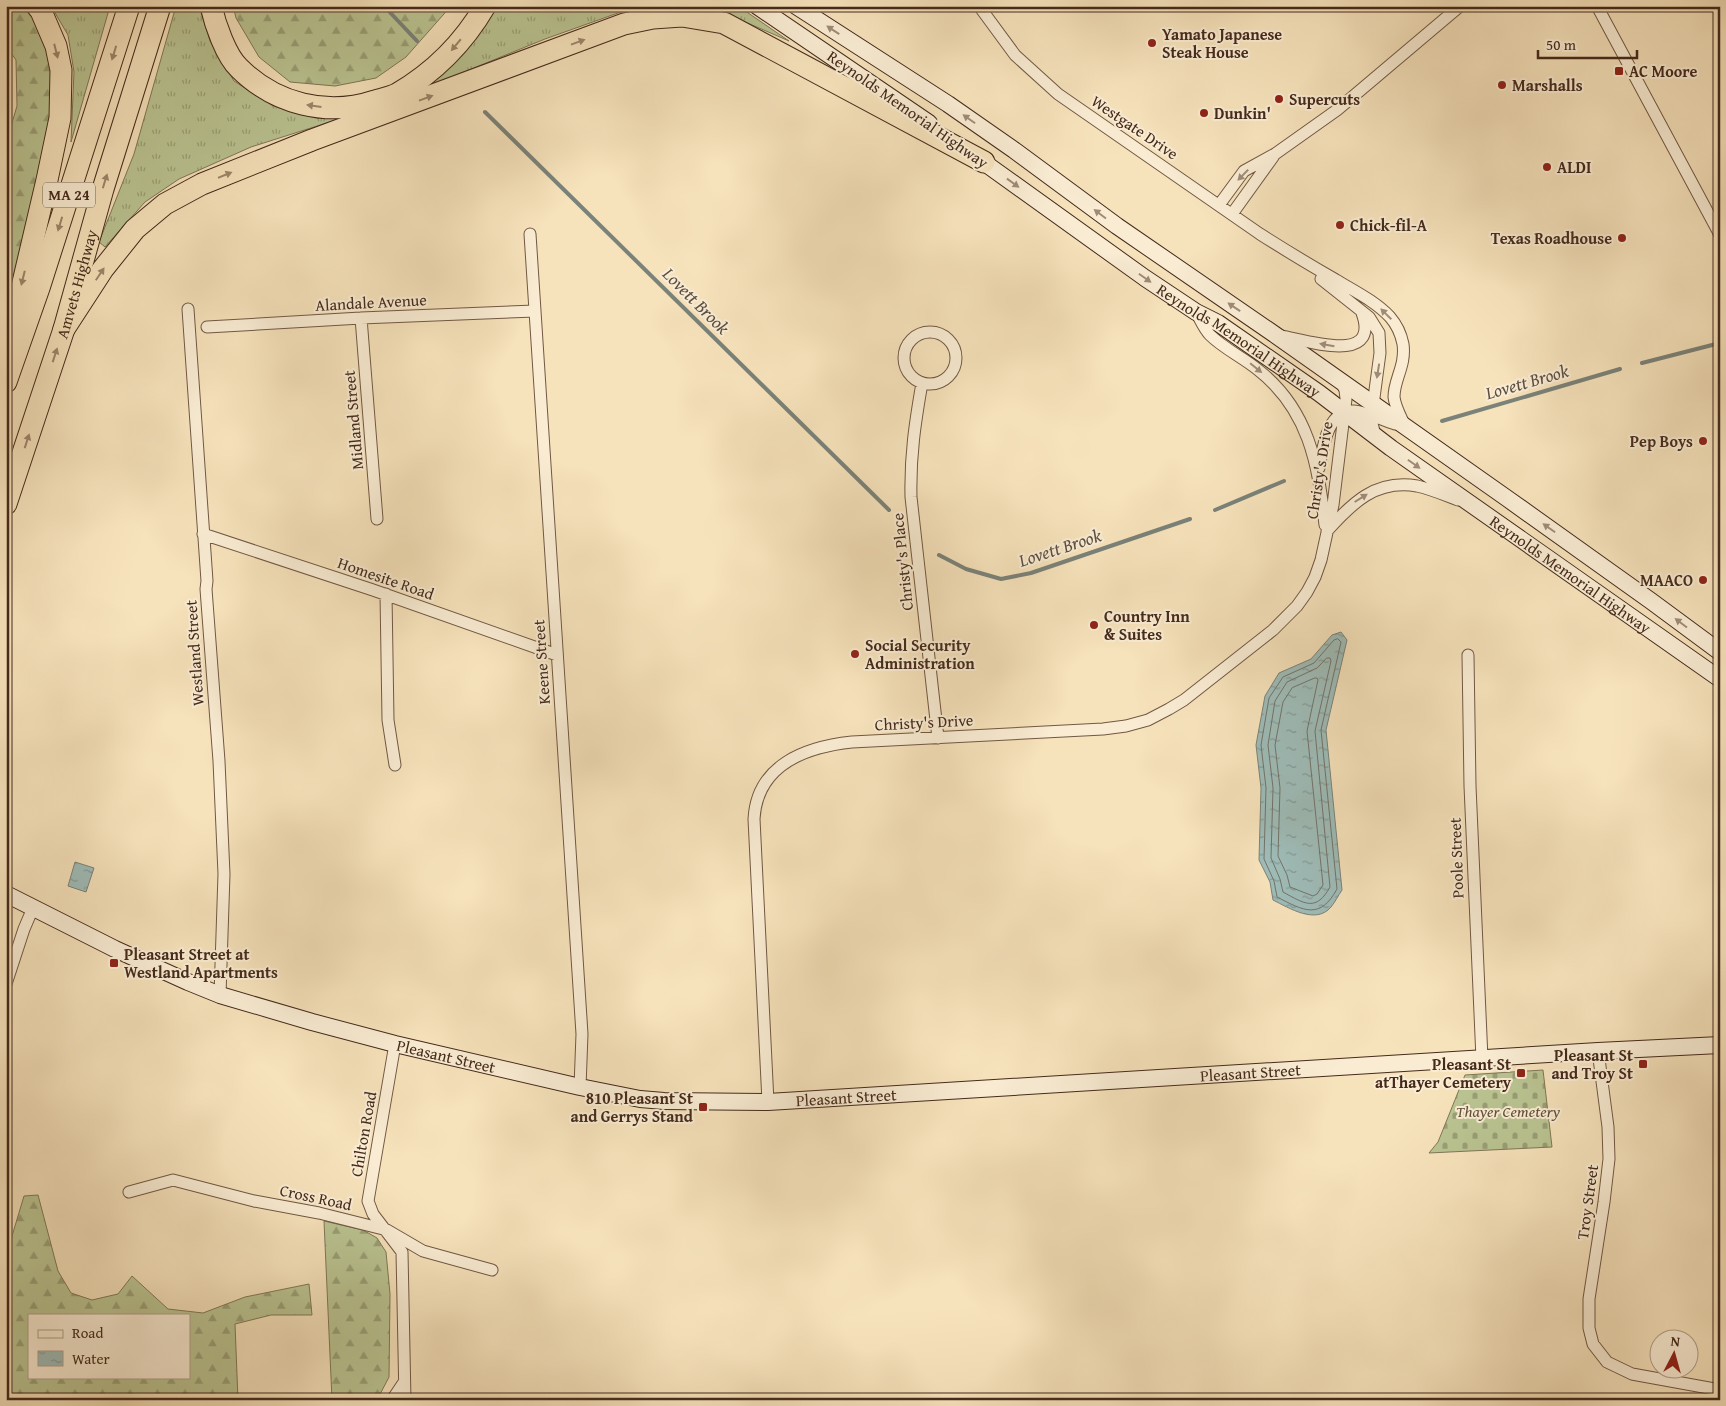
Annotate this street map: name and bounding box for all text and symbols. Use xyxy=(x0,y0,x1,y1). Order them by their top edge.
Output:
place label: Yamato Japanese Steak House xyxy=(1162,22,1282,64)
one-way arrow xyxy=(826,25,839,35)
scale bar xyxy=(1538,28,1637,60)
text: 50 m xyxy=(1546,34,1577,55)
marker: Yamato Japanese Steak House xyxy=(1146,37,1158,49)
one-way arrow xyxy=(571,38,586,46)
one-way arrow xyxy=(451,39,462,52)
one-way arrow xyxy=(52,43,60,58)
street label: Reynolds Memorial Highway xyxy=(822,44,994,174)
one-way arrow xyxy=(109,45,117,60)
place label: AC Moore xyxy=(1629,59,1697,83)
marker: AC Moore xyxy=(1613,65,1625,77)
place label: Marshalls xyxy=(1512,73,1583,97)
marker: Marshalls xyxy=(1496,79,1508,91)
place label: Supercuts xyxy=(1289,87,1360,111)
street label: Westgate Drive xyxy=(1087,89,1183,165)
marker: Supercuts xyxy=(1273,93,1285,105)
one-way arrow xyxy=(419,94,434,102)
place label: Dunkin' xyxy=(1214,101,1271,125)
one-way arrow xyxy=(305,102,321,110)
marker: Dunkin' xyxy=(1198,107,1210,119)
one-way arrow xyxy=(962,114,976,124)
place label: ALDI xyxy=(1557,155,1591,179)
marker: ALDI xyxy=(1541,161,1553,173)
one-way arrow xyxy=(1237,169,1249,181)
one-way arrow xyxy=(218,171,233,179)
one-way arrow xyxy=(102,173,110,188)
one-way arrow xyxy=(1006,178,1019,189)
road number: MA 24 xyxy=(43,182,95,208)
one-way arrow xyxy=(1093,209,1107,219)
place label: Chick-fil-A xyxy=(1350,213,1428,237)
one-way arrow xyxy=(55,217,63,232)
marker: Chick-fil-A xyxy=(1334,219,1346,231)
place label: Texas Roadhouse xyxy=(1491,226,1612,250)
street label: Amvets Highway xyxy=(50,227,103,342)
marker: Texas Roadhouse xyxy=(1616,232,1628,244)
water label: Lovett Brook xyxy=(656,260,737,341)
one-way arrow xyxy=(95,267,105,280)
one-way arrow xyxy=(19,271,27,286)
one-way arrow xyxy=(1138,273,1152,283)
street label: Reynolds Memorial Highway xyxy=(1152,277,1326,403)
street label: Alandale Avenue xyxy=(315,287,427,317)
one-way arrow xyxy=(1227,302,1241,312)
one-way arrow xyxy=(1380,308,1392,320)
one-way arrow xyxy=(1318,340,1334,348)
one-way arrow xyxy=(52,347,60,362)
water label: Lovett Brook xyxy=(1481,357,1572,407)
one-way arrow xyxy=(1249,363,1262,374)
one-way arrow xyxy=(1373,363,1381,379)
street label: Midland Street xyxy=(337,369,369,471)
street label: Christy's Drive xyxy=(1299,419,1339,521)
place label: Pep Boys xyxy=(1630,429,1693,453)
one-way arrow xyxy=(23,433,31,448)
marker: Pep Boys xyxy=(1697,435,1709,447)
one-way arrow xyxy=(1407,459,1421,469)
one-way arrow xyxy=(1354,494,1368,503)
street label: Reynolds Memorial Highway xyxy=(1485,509,1656,639)
street label: Christy's Place xyxy=(885,512,919,612)
water label: Lovett Brook xyxy=(1014,521,1105,574)
one-way arrow xyxy=(1542,523,1556,533)
street label: Homesite Road xyxy=(335,550,438,606)
place label: MAACO xyxy=(1640,568,1693,592)
marker: MAACO xyxy=(1697,574,1709,586)
street label: Westland Street xyxy=(178,599,210,707)
place label: Country Inn & Suites xyxy=(1104,604,1190,646)
street label: Keene Street xyxy=(526,618,556,705)
one-way arrow xyxy=(1674,618,1688,628)
marker: Country Inn & Suites xyxy=(1088,619,1100,631)
place label: Social Security Administration xyxy=(865,633,975,675)
marker: Social Security Administration xyxy=(849,648,861,660)
street label: Christy's Drive xyxy=(874,707,974,737)
street label: Poole Street xyxy=(1443,817,1469,899)
place label: Pleasant Street at Westland Apartments xyxy=(124,942,278,984)
marker: Pleasant Street at Westland Apartments xyxy=(108,957,120,969)
street label: Pleasant Street xyxy=(394,1033,498,1079)
place label: Pleasant St and Troy St xyxy=(1551,1043,1633,1085)
place label: Pleasant St atThayer Cemetery xyxy=(1375,1052,1512,1094)
street label: Pleasant Street xyxy=(1199,1057,1302,1087)
marker: Pleasant St and Troy St xyxy=(1637,1058,1649,1070)
marker: Pleasant St atThayer Cemetery xyxy=(1515,1067,1527,1079)
street label: Pleasant Street xyxy=(795,1082,898,1112)
place label: 810 Pleasant St and Gerrys Stand xyxy=(570,1086,694,1128)
street label: Chilton Road xyxy=(344,1089,382,1179)
park label: Thayer Cemetery xyxy=(1456,1099,1561,1123)
marker: 810 Pleasant St and Gerrys Stand xyxy=(697,1101,709,1113)
street label: Troy Street xyxy=(1570,1163,1604,1241)
street label: Cross Road xyxy=(278,1178,355,1216)
legend xyxy=(28,1314,190,1378)
text: Road xyxy=(72,1322,103,1343)
north arrow xyxy=(1648,1328,1698,1378)
text: N xyxy=(1670,1331,1682,1352)
text: Water xyxy=(72,1348,110,1369)

